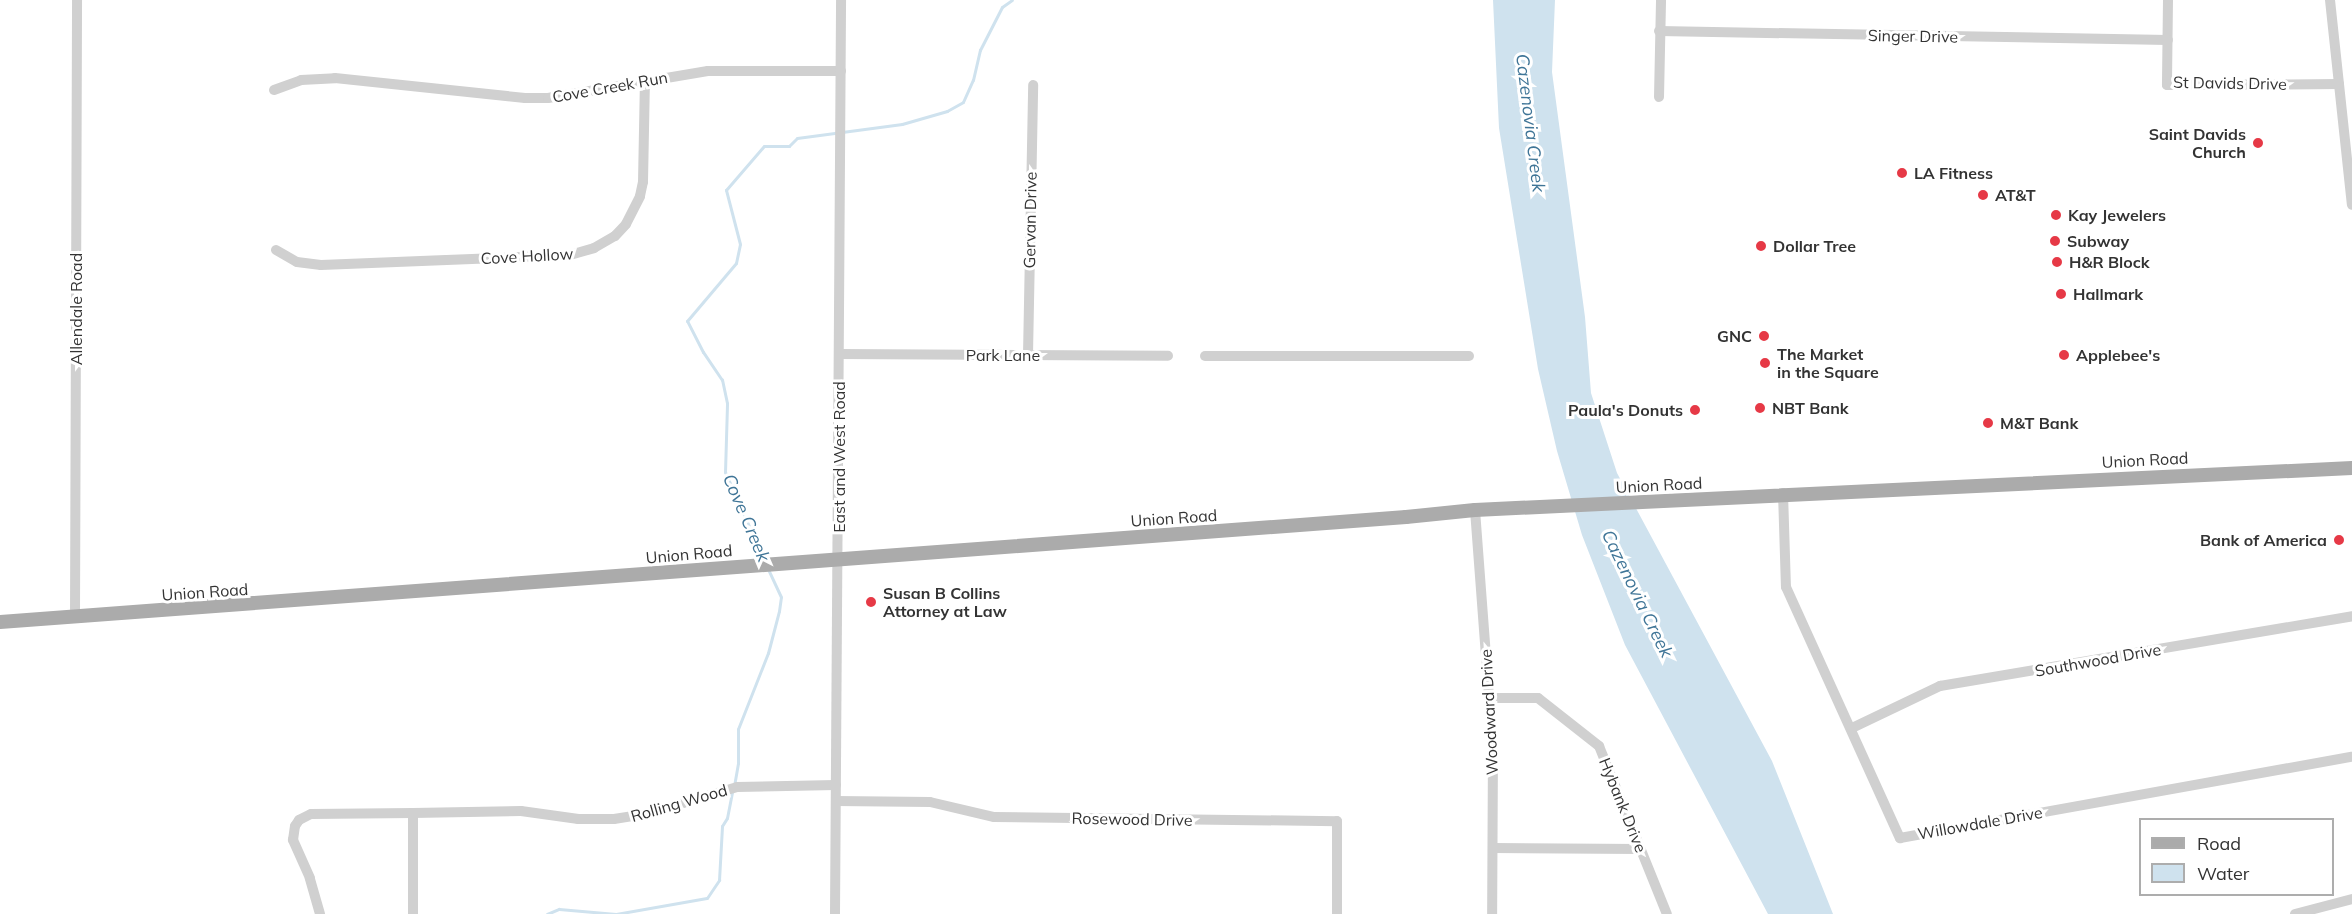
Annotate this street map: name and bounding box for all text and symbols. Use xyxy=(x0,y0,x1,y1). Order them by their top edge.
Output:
street label: Singer Drive xyxy=(1868,26,1958,46)
water label: Cazenovia Creek xyxy=(1511,53,1549,193)
street label: Cove Creek Run xyxy=(551,67,669,107)
street label: St Davids Drive xyxy=(2173,72,2287,94)
place label: Saint Davids Church xyxy=(2149,124,2246,162)
marker: Saint Davids Church xyxy=(2251,136,2265,150)
place label: LA Fitness xyxy=(1914,163,1993,183)
marker: LA Fitness xyxy=(1895,166,1909,180)
street label: Gervan Drive xyxy=(1020,171,1040,269)
place label: AT&T xyxy=(1995,185,2036,205)
marker: AT&T xyxy=(1976,188,1990,202)
place label: Kay Jewelers xyxy=(2068,205,2166,225)
marker: Kay Jewelers xyxy=(2049,208,2063,222)
place label: Subway xyxy=(2067,231,2129,251)
marker: Subway xyxy=(2048,234,2062,248)
place label: Dollar Tree xyxy=(1773,236,1856,256)
marker: Dollar Tree xyxy=(1754,239,1768,253)
street label: Cove Hollow xyxy=(480,244,574,268)
place label: H&R Block xyxy=(2069,252,2150,272)
street label: Allendale Road xyxy=(66,253,86,365)
marker: H&R Block xyxy=(2050,255,2064,269)
place label: Hallmark xyxy=(2073,284,2143,304)
marker: Hallmark xyxy=(2054,287,2068,301)
place label: GNC xyxy=(1717,326,1752,346)
marker: GNC xyxy=(1757,329,1771,343)
place label: The Market in the Square xyxy=(1777,344,1879,382)
street label: Park Lane xyxy=(966,345,1040,365)
place label: Applebee's xyxy=(2076,345,2160,365)
marker: Applebee's xyxy=(2057,348,2071,362)
marker: The Market in the Square xyxy=(1758,356,1772,370)
street label: East and West Road xyxy=(829,381,849,533)
place label: NBT Bank xyxy=(1772,398,1849,418)
place label: Paula's Donuts xyxy=(1568,400,1683,420)
marker: NBT Bank xyxy=(1753,401,1767,415)
marker: Paula's Donuts xyxy=(1688,403,1702,417)
place label: M&T Bank xyxy=(2000,413,2078,433)
marker: M&T Bank xyxy=(1981,416,1995,430)
street label: Union Road xyxy=(2101,448,2189,472)
water label: Cove Creek xyxy=(718,471,774,565)
street label: Union Road xyxy=(1615,473,1703,497)
street label: Union Road xyxy=(1130,505,1218,531)
water label: Cazenovia Creek xyxy=(1597,527,1677,661)
place label: Bank of America xyxy=(2200,530,2327,550)
marker: Bank of America xyxy=(2332,533,2346,547)
street label: Union Road xyxy=(645,541,733,567)
street label: Union Road xyxy=(161,579,249,605)
place label: Susan B Collins Attorney at Law xyxy=(883,583,1007,621)
marker: Susan B Collins Attorney at Law xyxy=(864,595,878,609)
street label: Southwood Drive xyxy=(2033,639,2163,681)
street label: Woodward Drive xyxy=(1476,648,1502,776)
street label: Hybank Drive xyxy=(1595,755,1651,855)
street label: Rolling Wood xyxy=(629,780,729,826)
street label: Willowdale Drive xyxy=(1916,803,2044,843)
street label: Rosewood Drive xyxy=(1071,808,1193,830)
legend xyxy=(2139,818,2334,896)
text: Road xyxy=(2197,832,2241,855)
text: Water xyxy=(2197,862,2249,885)

